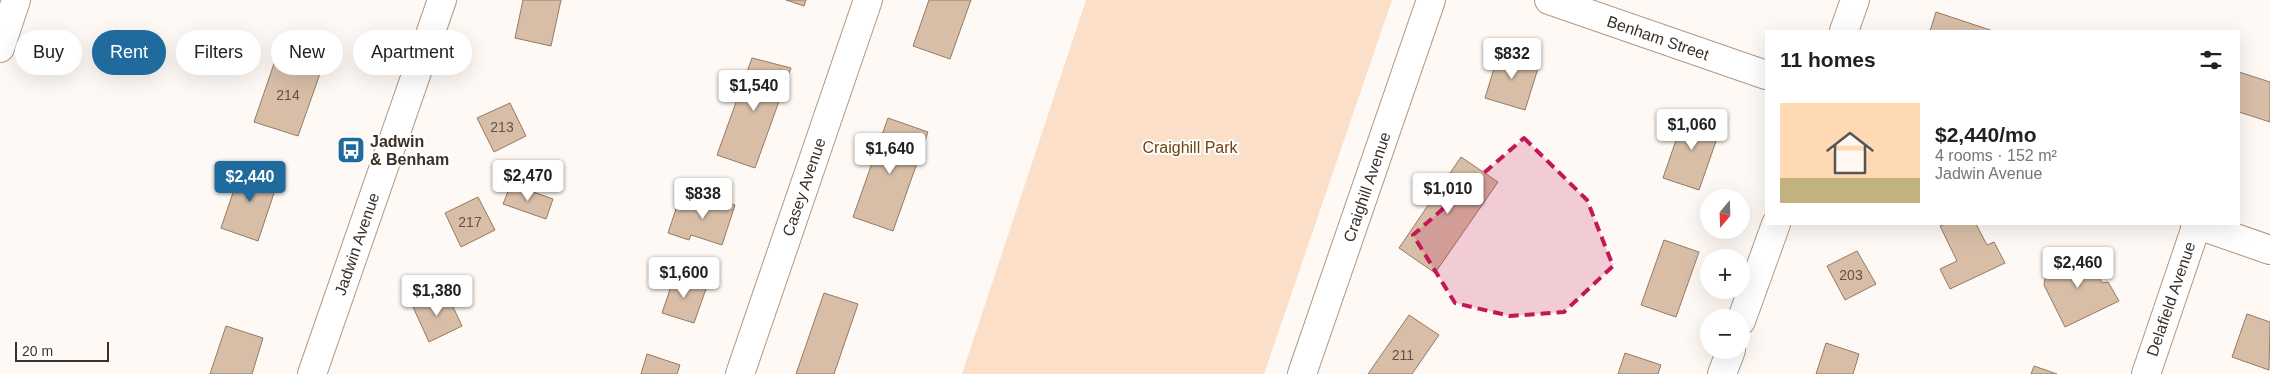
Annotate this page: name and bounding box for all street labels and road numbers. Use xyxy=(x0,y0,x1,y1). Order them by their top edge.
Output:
street label: Benham Street xyxy=(1605,13,1712,64)
street label: Craighill Avenue xyxy=(1340,130,1394,244)
street label: Casey Avenue xyxy=(779,135,829,238)
street label: Jadwin Avenue xyxy=(331,190,383,298)
street label: Delafield Avenue xyxy=(2143,240,2199,358)

